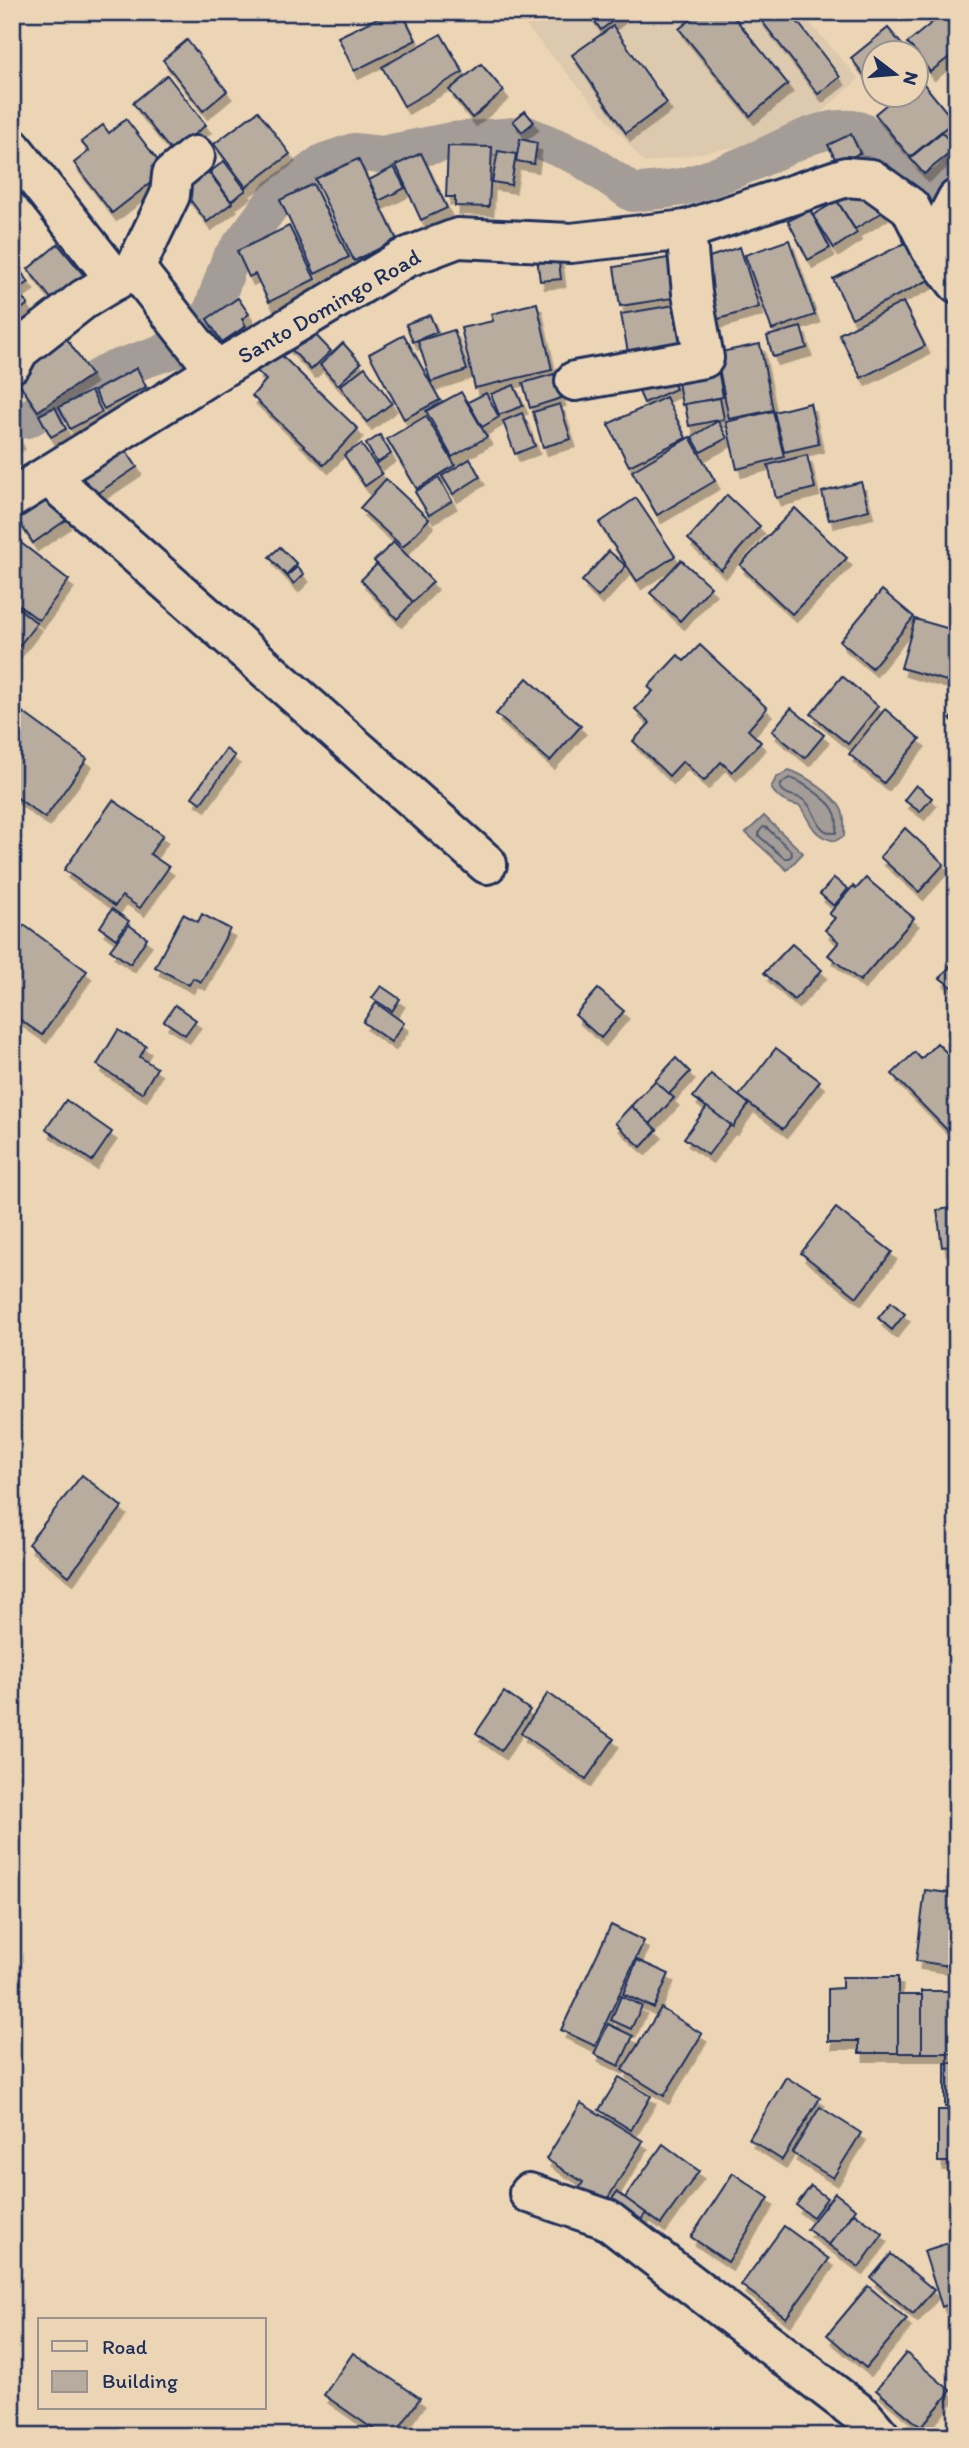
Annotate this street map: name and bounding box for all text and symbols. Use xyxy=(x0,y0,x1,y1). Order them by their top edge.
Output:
north arrow xyxy=(860,38,930,108)
text: N xyxy=(898,69,924,88)
street label: Santo Domingo Road xyxy=(233,242,426,370)
legend xyxy=(38,2318,266,2410)
text: Road xyxy=(102,2334,148,2359)
text: Building xyxy=(102,2368,178,2393)

